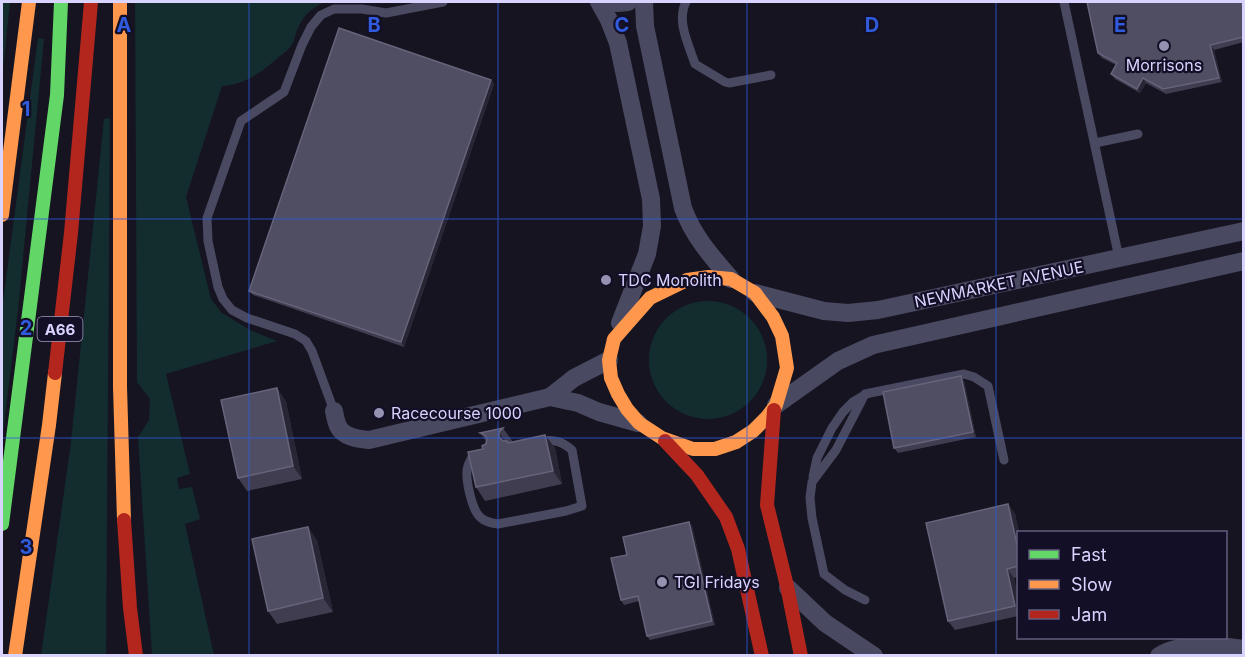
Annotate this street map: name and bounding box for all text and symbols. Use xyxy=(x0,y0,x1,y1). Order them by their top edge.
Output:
text: A xyxy=(117,13,132,37)
text: B xyxy=(367,13,381,37)
text: C xyxy=(615,13,629,37)
text: D xyxy=(865,13,879,37)
text: E xyxy=(1114,13,1126,37)
marker: Morrisons xyxy=(1157,39,1171,53)
place label: Morrisons xyxy=(1126,55,1202,75)
text: 1 xyxy=(22,97,30,121)
street label: NEWMARKET AVENUE xyxy=(913,256,1085,312)
place label: TDC Monolith xyxy=(618,270,722,290)
marker: TDC Monolith xyxy=(599,273,613,287)
text: 2 xyxy=(20,316,32,340)
road number: A66 xyxy=(38,317,82,341)
place label: Racecourse 1000 xyxy=(391,403,522,423)
marker: Racecourse 1000 xyxy=(372,406,386,420)
legend xyxy=(1017,531,1227,639)
text: 3 xyxy=(20,535,32,559)
text: Fast xyxy=(1071,544,1107,565)
place label: TGI Fridays xyxy=(674,572,760,592)
text: Slow xyxy=(1071,574,1112,595)
marker: TGI Fridays xyxy=(655,575,669,589)
text: Jam xyxy=(1071,604,1107,625)

